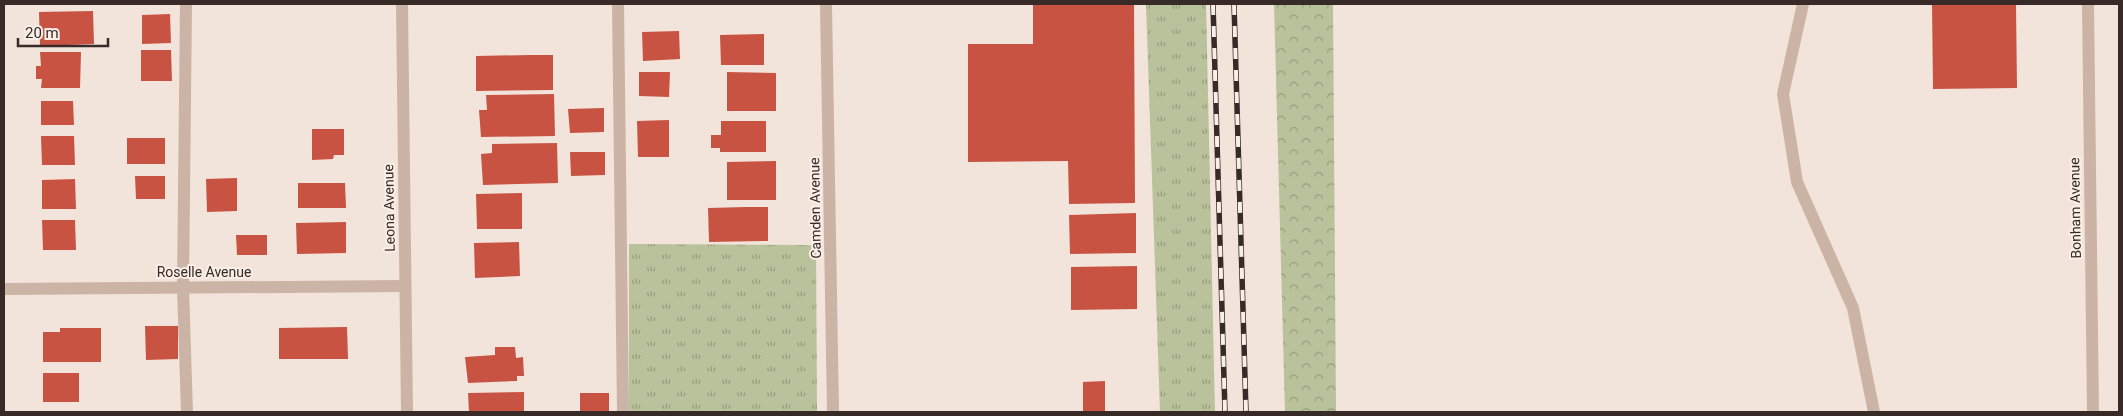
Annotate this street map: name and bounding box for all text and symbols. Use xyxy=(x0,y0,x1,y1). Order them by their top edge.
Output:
scale bar xyxy=(18,15,108,47)
text: 20 m xyxy=(25,24,59,42)
street label: Camden Avenue xyxy=(806,157,824,259)
street label: Bonham Avenue xyxy=(2066,157,2084,259)
street label: Leona Avenue xyxy=(380,164,398,252)
street label: Roselle Avenue xyxy=(157,264,251,280)

